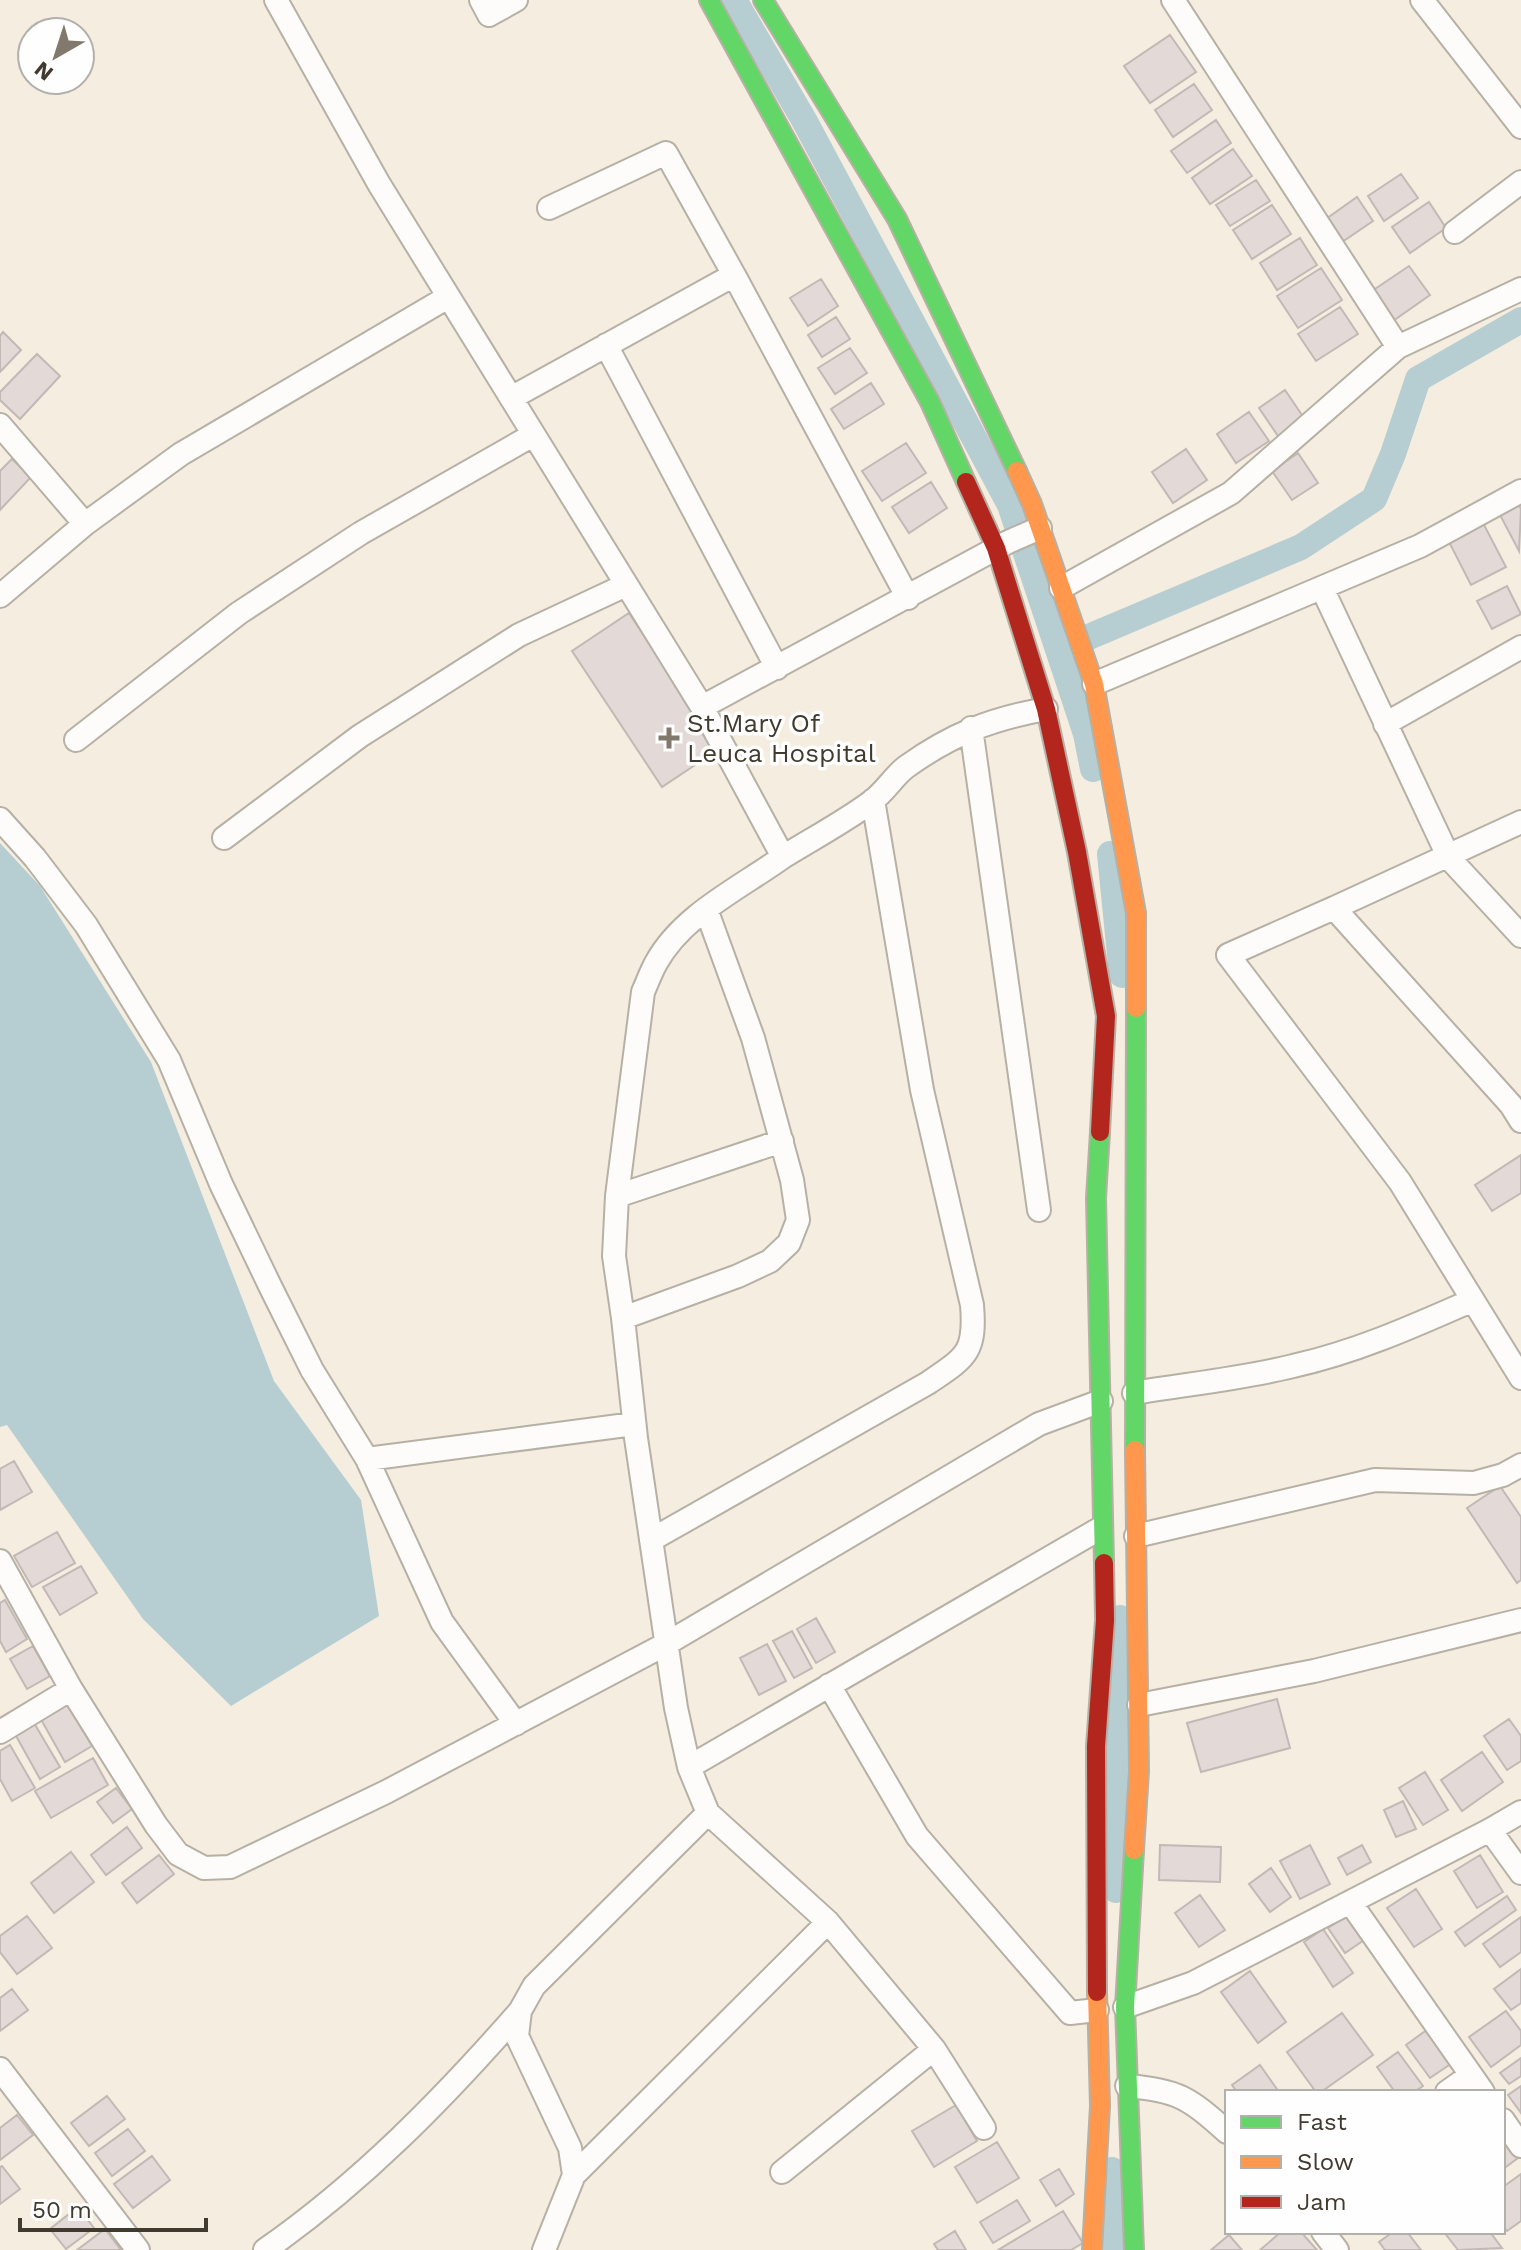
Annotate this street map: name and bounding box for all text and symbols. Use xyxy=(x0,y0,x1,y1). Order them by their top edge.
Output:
north arrow xyxy=(16,16,96,96)
text: N xyxy=(30,56,58,86)
place label: St.Mary Of Leuca Hospital xyxy=(687,708,876,768)
marker: St.Mary Of Leuca Hospital xyxy=(658,727,680,749)
legend xyxy=(1225,2090,1505,2234)
text: Fast xyxy=(1297,2108,1347,2136)
text: Slow xyxy=(1297,2148,1354,2176)
scale bar xyxy=(20,2182,206,2232)
text: Jam xyxy=(1297,2188,1347,2216)
text: 50 m xyxy=(32,2196,92,2224)

